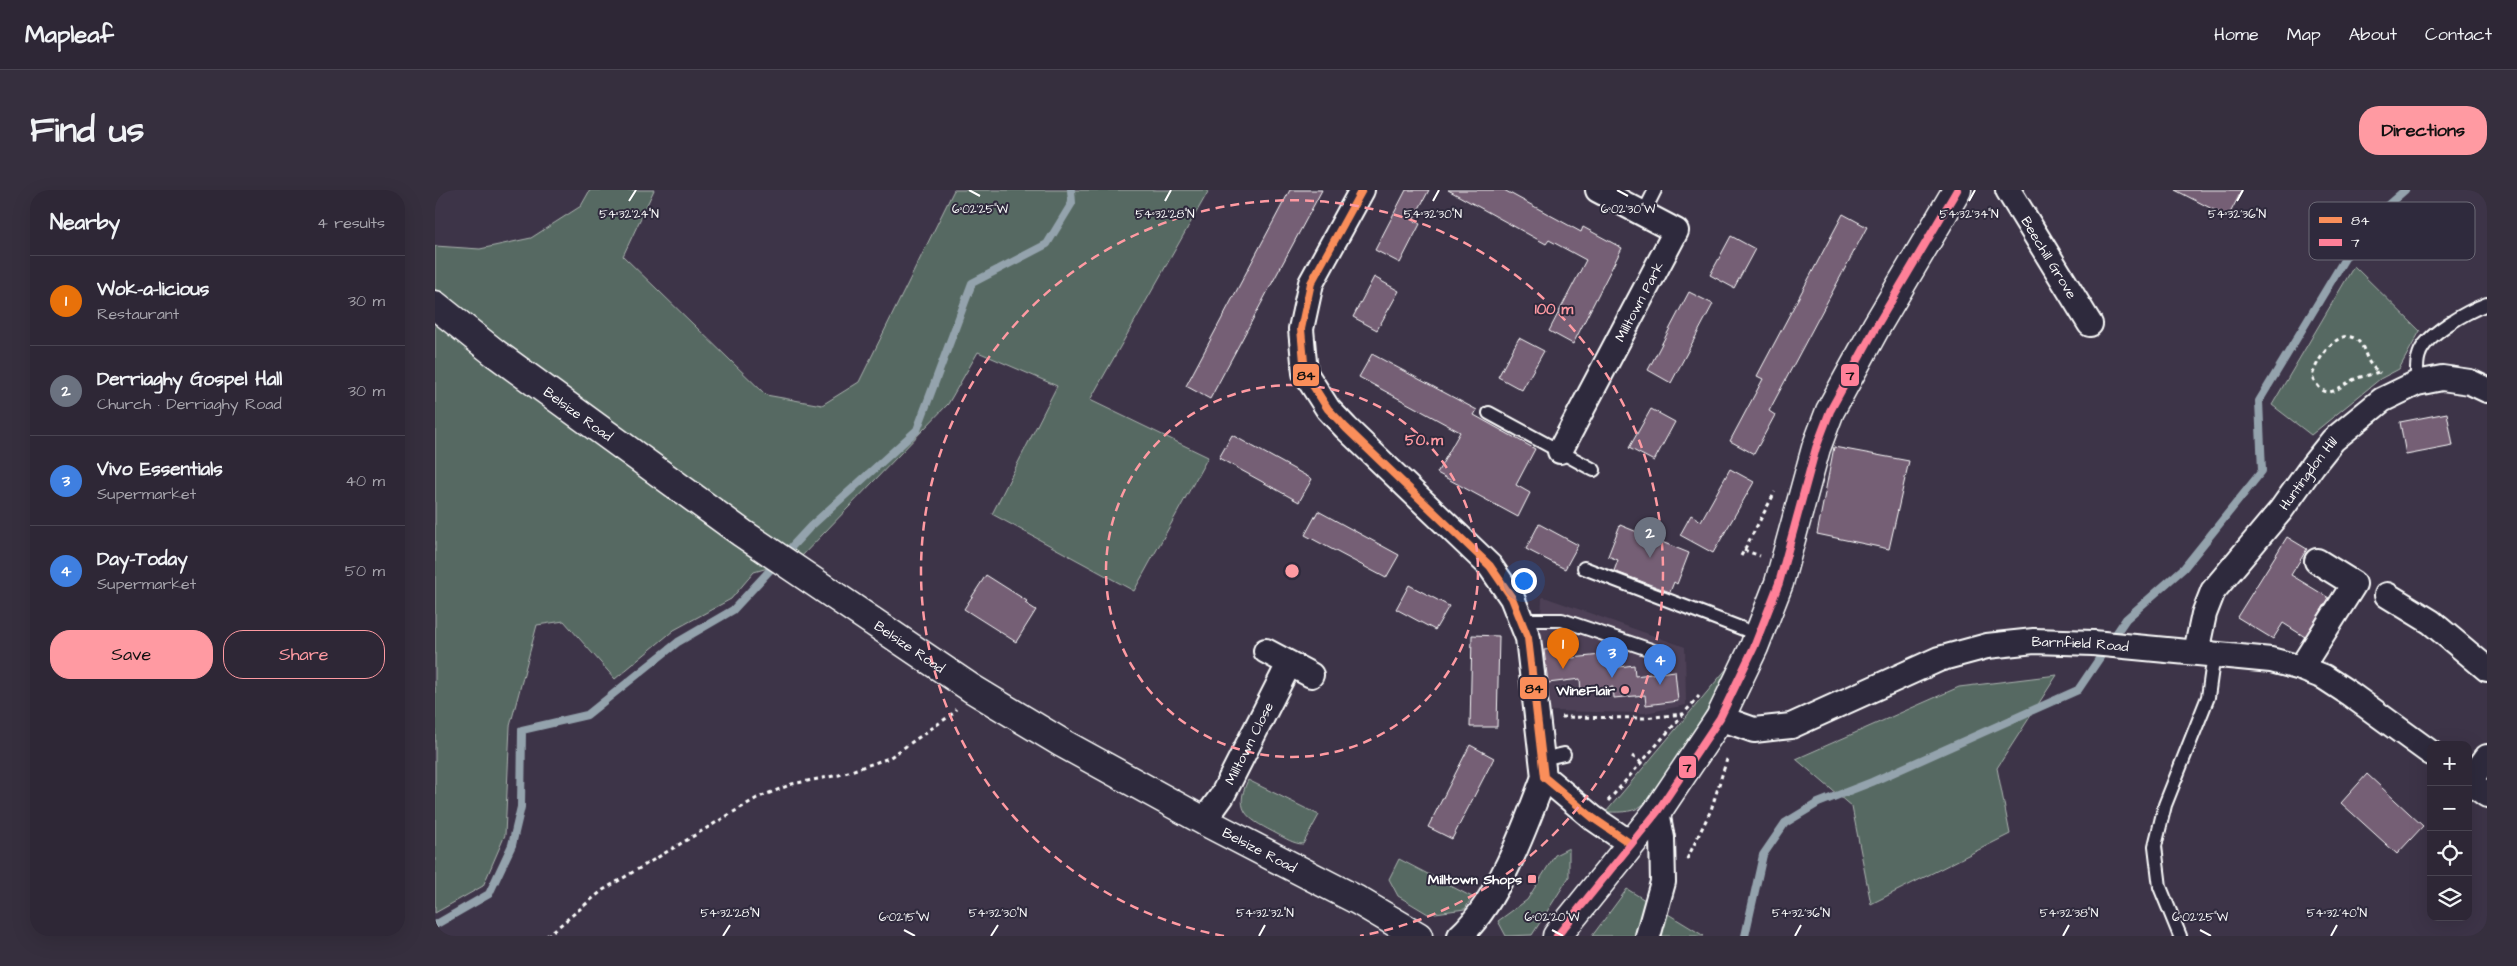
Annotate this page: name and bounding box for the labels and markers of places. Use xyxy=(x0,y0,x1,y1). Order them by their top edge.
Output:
pin: 2 xyxy=(1634,517,1666,558)
centre of rings xyxy=(1283,562,1301,580)
pin: 1 xyxy=(1547,628,1579,669)
pin: 3 xyxy=(1596,637,1628,678)
pin: 4 xyxy=(1644,644,1676,685)
place label: WineFlair xyxy=(1555,681,1615,701)
marker: WineFlair xyxy=(1619,684,1631,696)
place label: Milltown Shops xyxy=(1428,870,1522,890)
marker: Milltown Shops xyxy=(1526,873,1538,885)

